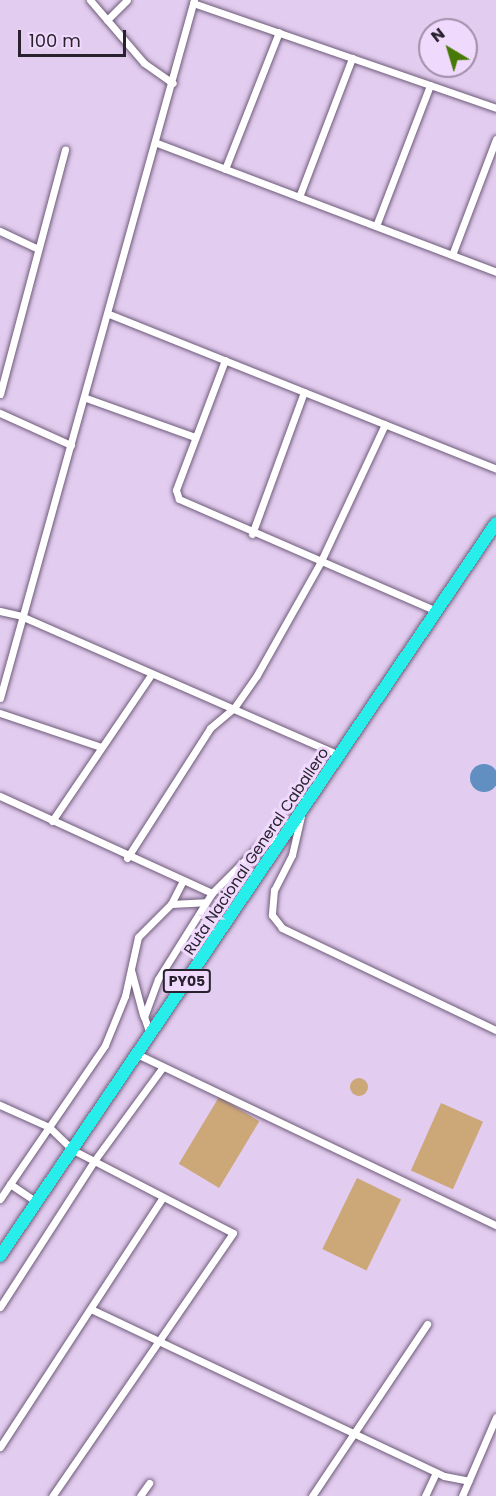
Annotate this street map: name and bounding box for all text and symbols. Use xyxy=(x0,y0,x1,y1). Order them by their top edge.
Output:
scale bar xyxy=(21,18,129,56)
north arrow xyxy=(418,18,478,78)
text: N xyxy=(426,22,450,48)
text: 100 m xyxy=(29,28,81,53)
street label: Ruta Nacional General Caballero xyxy=(180,744,332,958)
road number: PY05 xyxy=(162,970,213,992)

